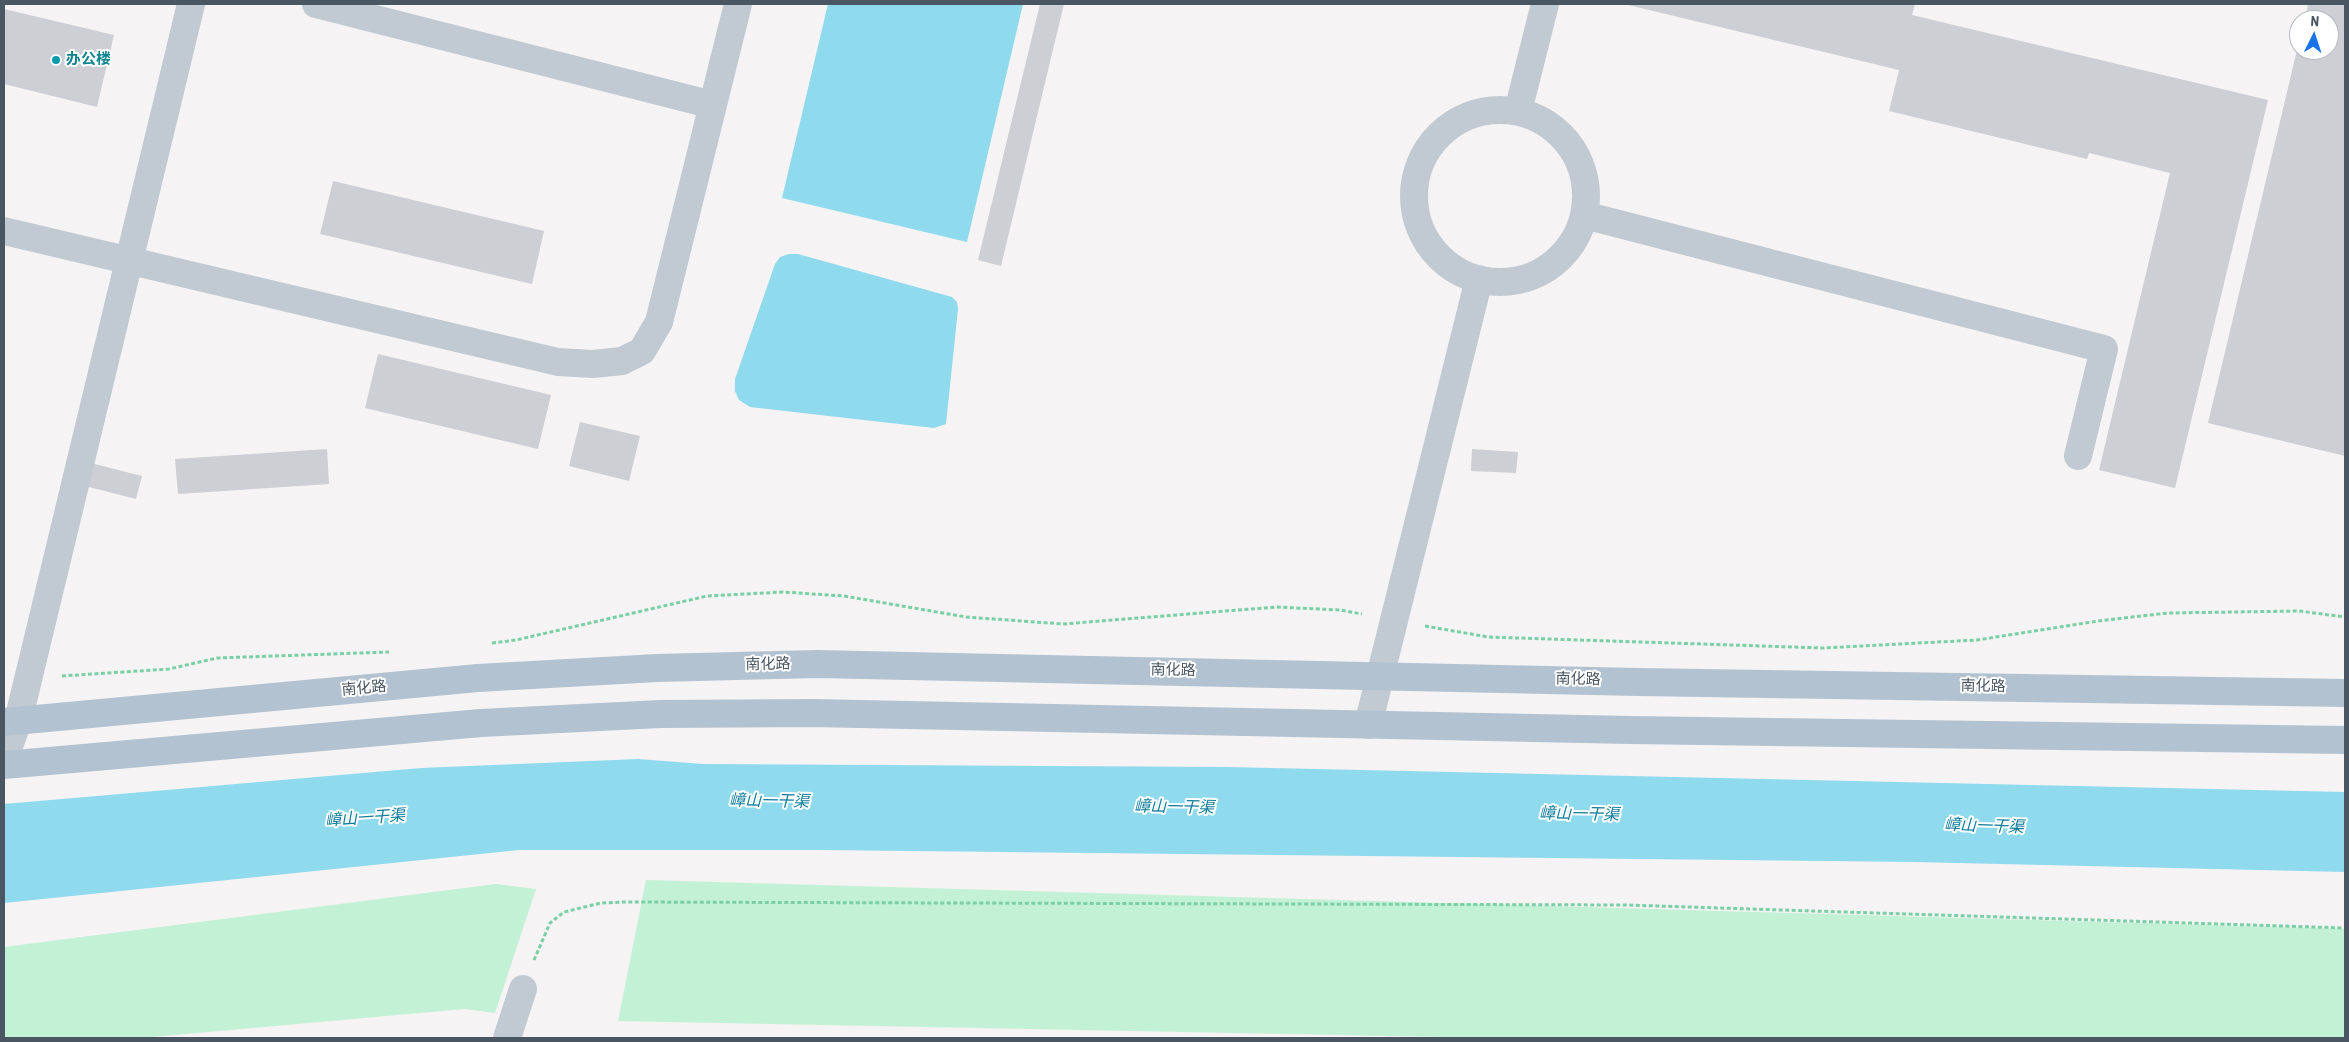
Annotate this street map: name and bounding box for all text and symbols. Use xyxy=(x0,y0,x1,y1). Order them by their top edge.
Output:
north arrow xyxy=(2289,10,2339,60)
text: N xyxy=(2310,13,2320,29)
place label: 办公楼 xyxy=(66,51,111,69)
marker: 办公楼 xyxy=(50,54,62,66)
street label: 南化路 xyxy=(745,656,791,674)
street label: 南化路 xyxy=(1150,662,1196,680)
street label: 南化路 xyxy=(1555,671,1601,689)
street label: 南化路 xyxy=(341,678,387,700)
street label: 南化路 xyxy=(1960,678,2006,696)
water label: 嶂山一干渠 xyxy=(729,792,809,812)
water label: 嶂山一干渠 xyxy=(1134,798,1214,818)
water label: 嶂山一干渠 xyxy=(1539,805,1619,825)
water label: 嶂山一干渠 xyxy=(324,807,406,831)
water label: 嶂山一干渠 xyxy=(1944,816,2024,838)

